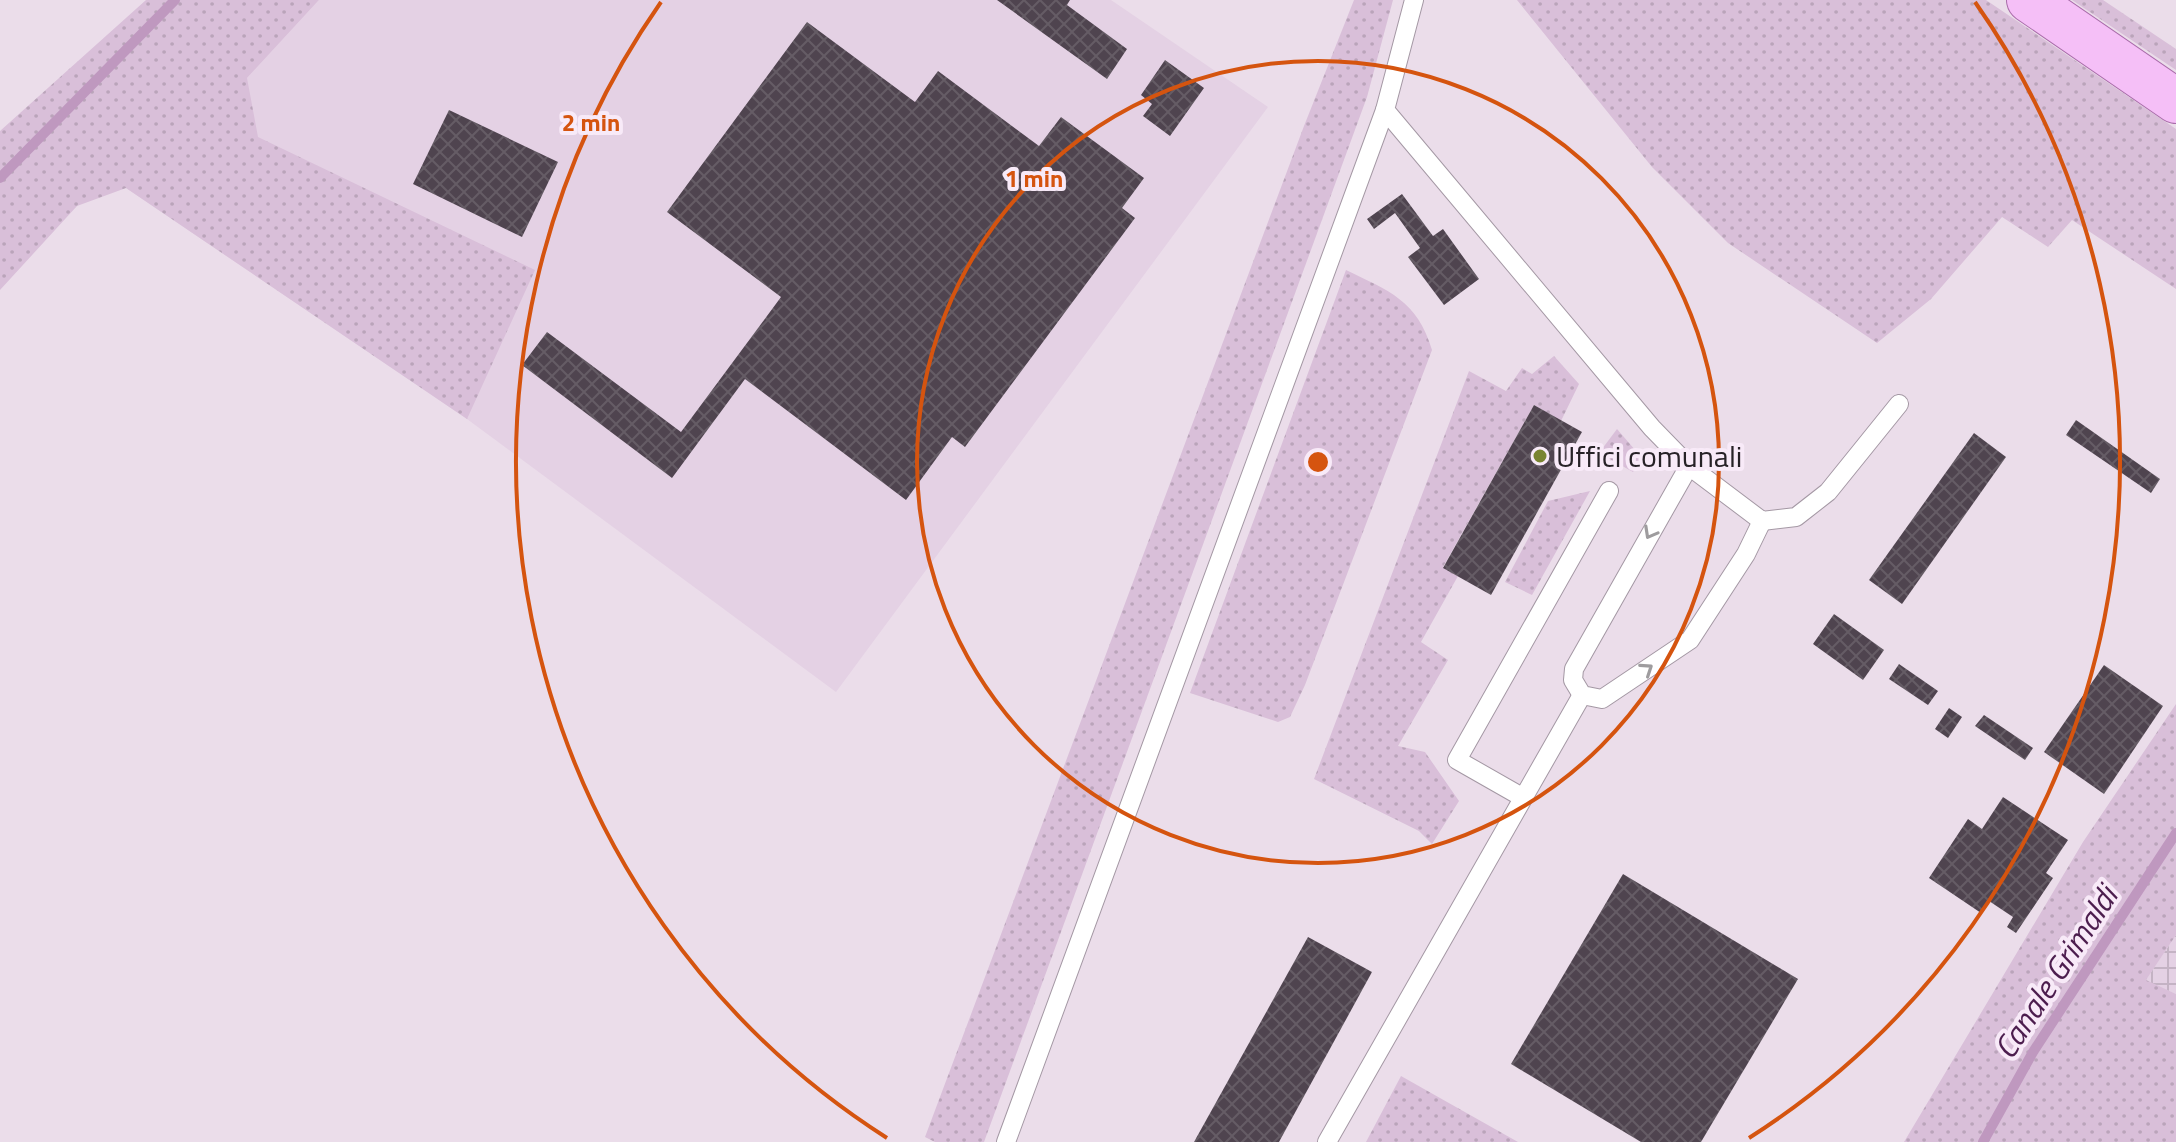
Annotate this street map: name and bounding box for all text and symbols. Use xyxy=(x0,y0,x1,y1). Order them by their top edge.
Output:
text: 2 min xyxy=(562,104,620,140)
text: 1 min xyxy=(1005,160,1063,196)
place label: Uffici comunali xyxy=(1556,433,1742,479)
marker: Uffici comunali xyxy=(1531,447,1549,465)
centre of rings xyxy=(1304,448,1332,476)
one-way arrow xyxy=(1644,525,1660,539)
one-way arrow xyxy=(1638,664,1653,679)
water label: Canale Grimaldi xyxy=(1981,873,2131,1068)

